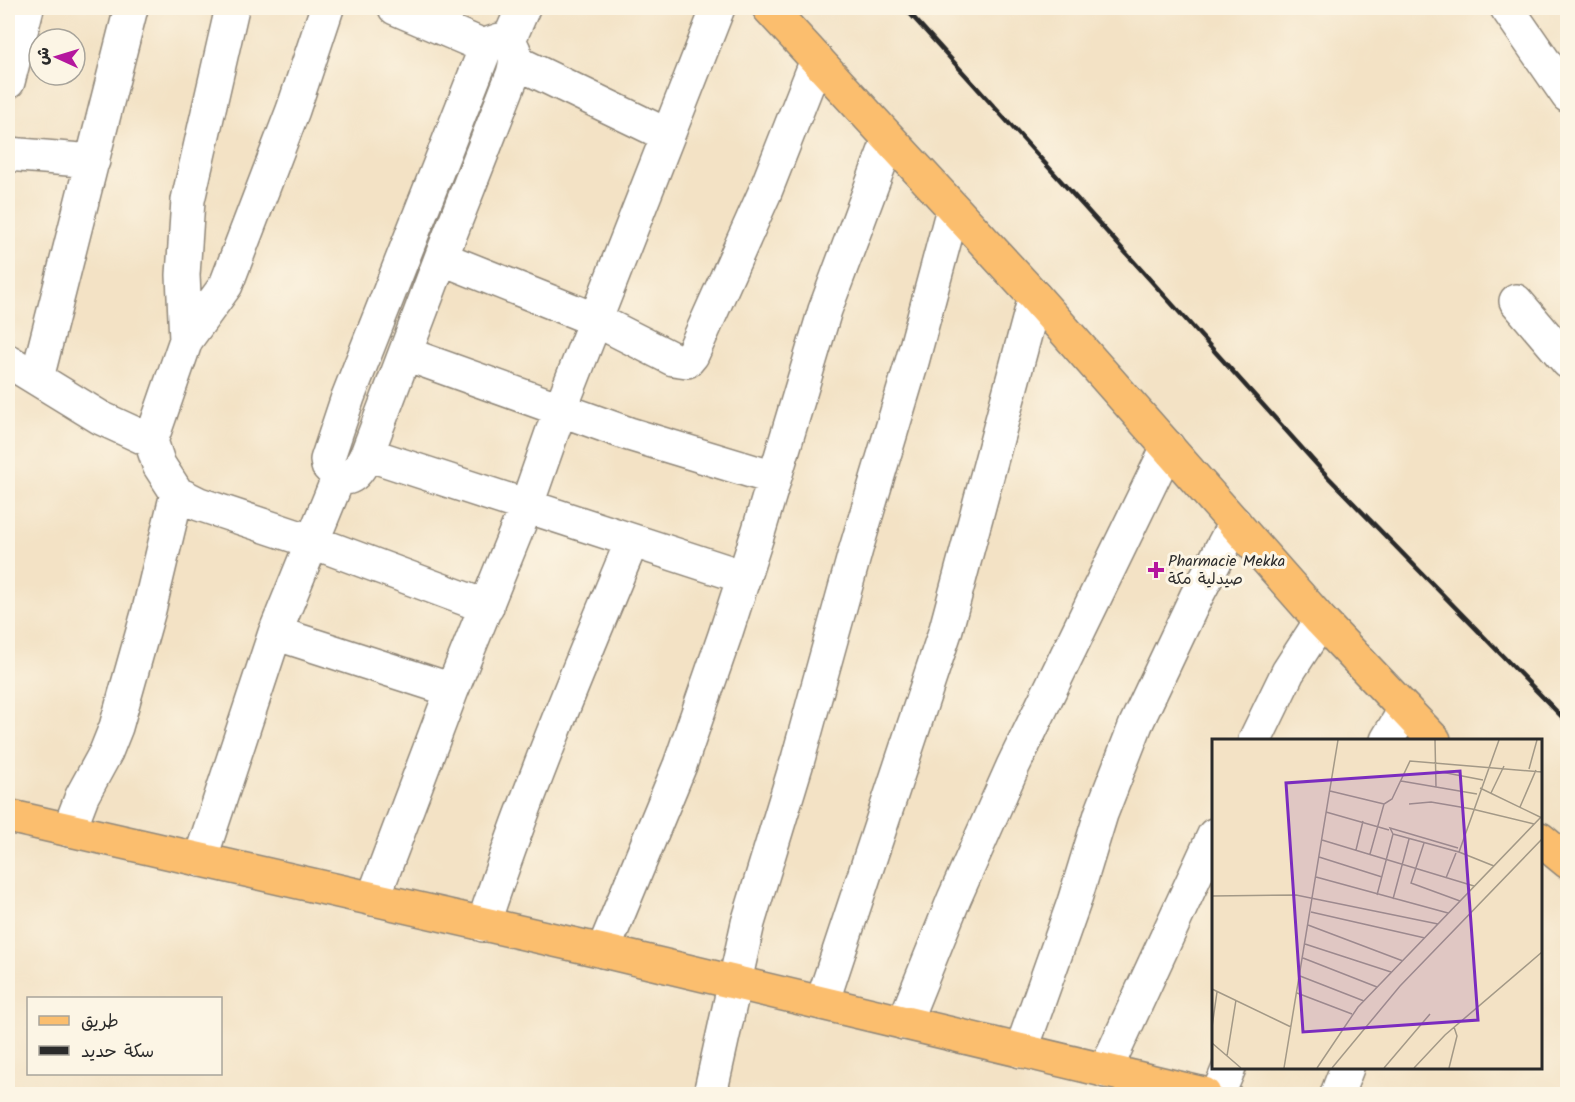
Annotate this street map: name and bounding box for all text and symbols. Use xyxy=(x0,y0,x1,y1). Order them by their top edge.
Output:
north arrow xyxy=(27,27,87,87)
text: ش xyxy=(30,46,57,66)
place label: Pharmacie Mekka صيدلية مكة xyxy=(1168,549,1285,592)
marker: Pharmacie Mekka صيدلية مكة xyxy=(1149,563,1163,577)
inset map xyxy=(1212,739,1542,1069)
legend xyxy=(27,997,222,1075)
text: طريق xyxy=(81,1008,119,1037)
text: سكة حديد xyxy=(81,1038,154,1067)

